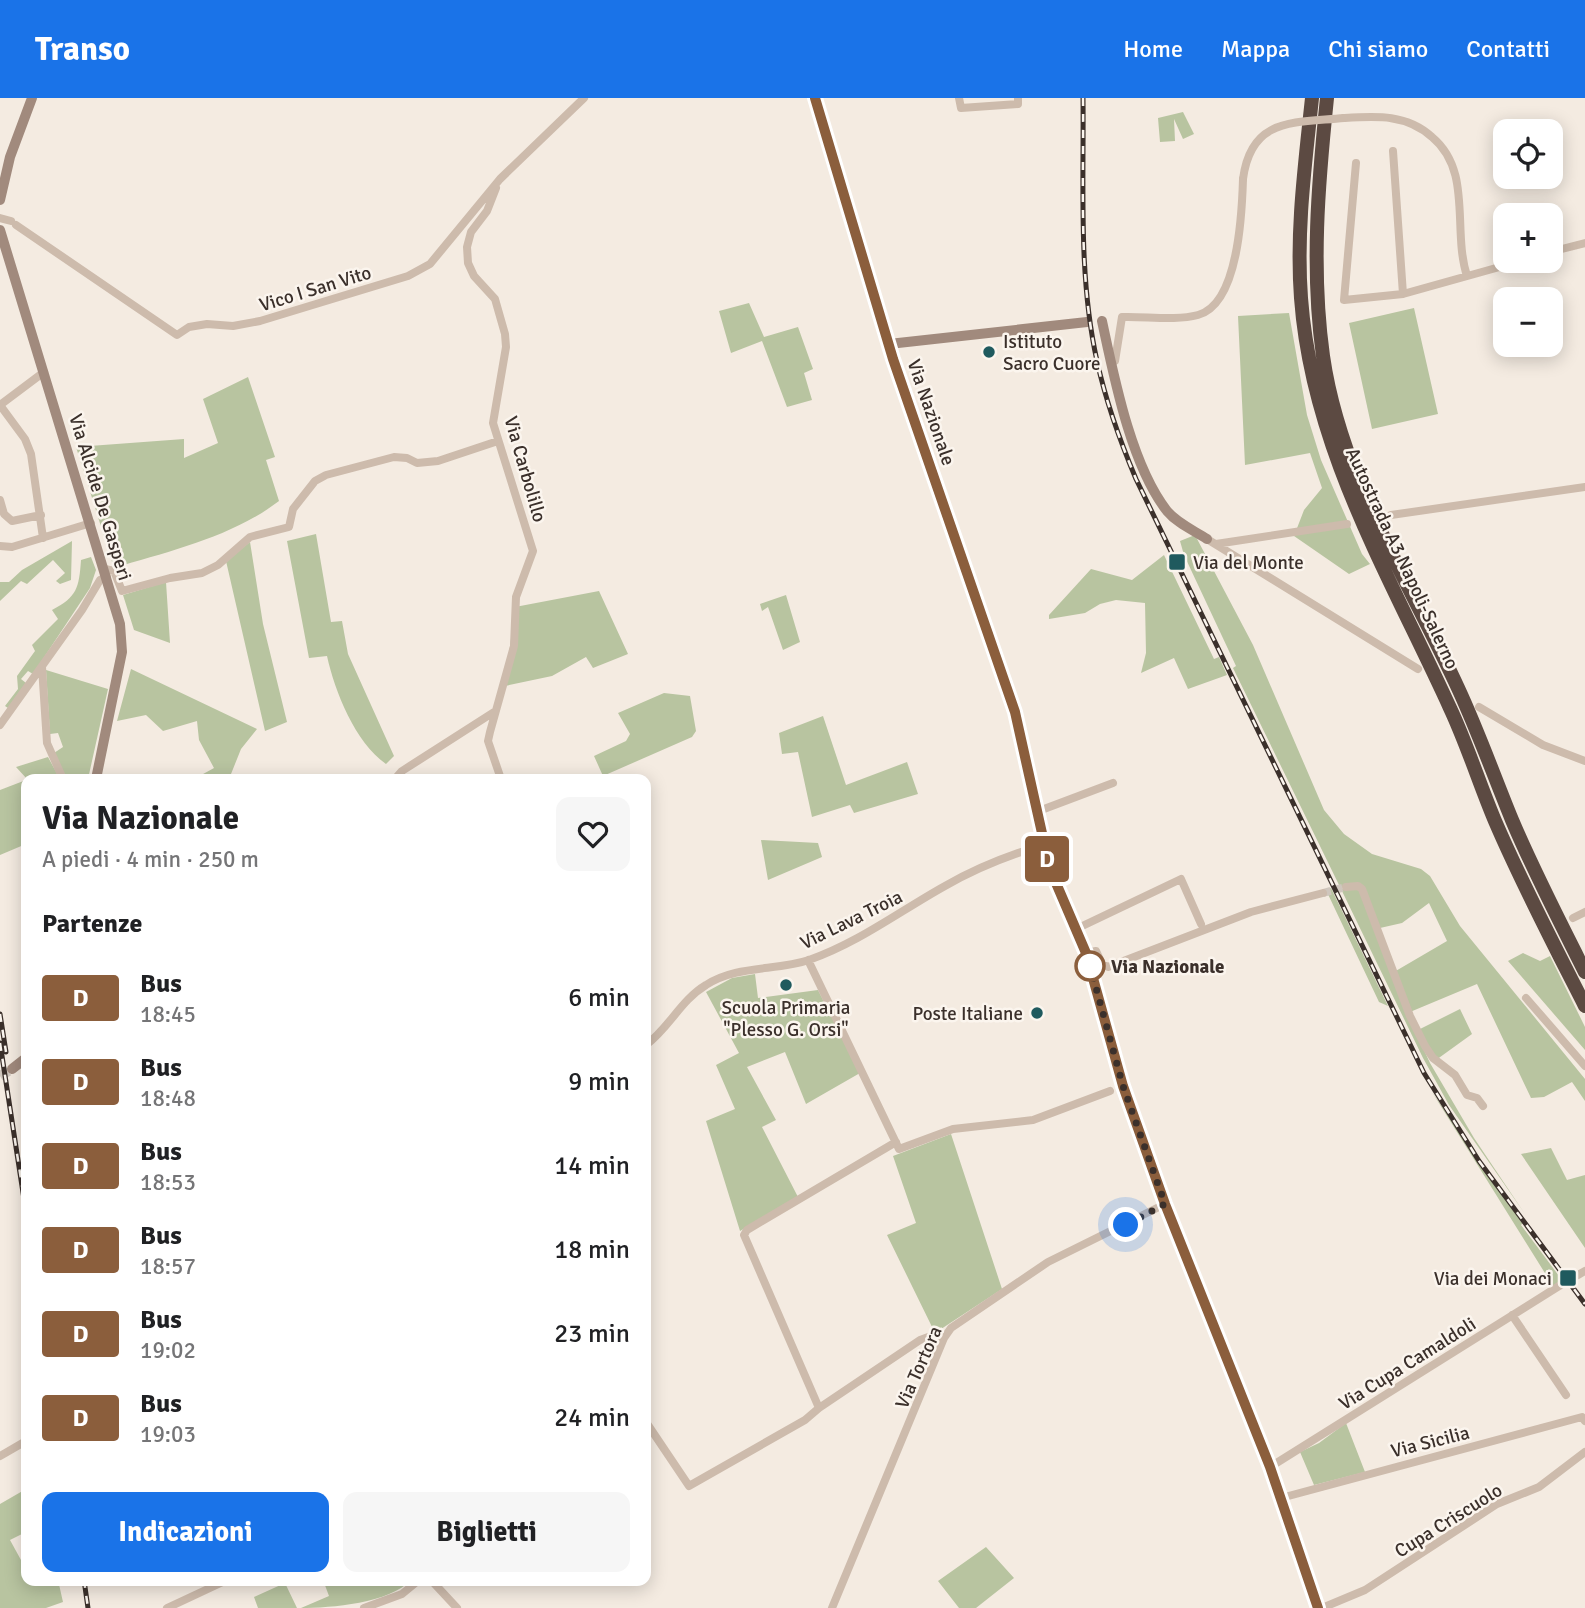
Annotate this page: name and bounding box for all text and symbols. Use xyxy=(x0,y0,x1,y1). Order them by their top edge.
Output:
text: Transo xyxy=(35,29,130,70)
text: Home xyxy=(1123,34,1183,64)
text: Mappa xyxy=(1221,34,1290,64)
text: Chi siamo xyxy=(1328,34,1428,64)
text: Contatti xyxy=(1466,34,1550,64)
map controls xyxy=(1493,119,1563,357)
button: locate xyxy=(1493,119,1563,189)
button: + xyxy=(1493,203,1563,273)
street label: Vico I San Vito xyxy=(256,261,374,317)
button: − xyxy=(1493,287,1563,357)
place label: Istituto Sacro Cuore xyxy=(1003,330,1101,376)
marker: Istituto Sacro Cuore xyxy=(981,344,997,360)
street label: Via Nazionale xyxy=(902,356,960,469)
street label: Via Alcide De Gasperi xyxy=(63,411,137,584)
street label: Via Carbolillo xyxy=(498,414,552,525)
street label: Autostrada A3 Napoli-Salerno xyxy=(1340,444,1464,673)
place label: Via del Monte xyxy=(1193,551,1304,575)
marker: Via del Monte xyxy=(1167,552,1187,572)
button: heart xyxy=(556,797,630,871)
text: Via Nazionale xyxy=(42,798,239,839)
line badge: D xyxy=(1024,836,1070,882)
text: D xyxy=(1039,844,1055,874)
text: A piedi · 4 min · 250 m xyxy=(42,845,259,874)
street label: Via Lava Troia xyxy=(796,885,907,955)
text: Partenze xyxy=(42,908,142,940)
marker: Via Nazionale xyxy=(1075,951,1105,981)
place label: Via Nazionale xyxy=(1111,955,1225,979)
text: Bus xyxy=(140,968,182,1000)
marker: Scuola Primaria "Plesso G. Orsi" xyxy=(778,977,794,993)
text: 6 min xyxy=(568,982,630,1014)
text: D xyxy=(72,983,89,1013)
place label: Scuola Primaria "Plesso G. Orsi" xyxy=(722,996,851,1042)
text: 18:45 xyxy=(140,1000,196,1029)
place label: Poste Italiane xyxy=(912,1002,1023,1026)
marker: Poste Italiane xyxy=(1029,1005,1045,1021)
text: Bus xyxy=(140,1052,182,1084)
text: 9 min xyxy=(568,1066,630,1098)
text: D xyxy=(72,1067,89,1097)
text: 18:48 xyxy=(140,1084,196,1113)
text: Bus xyxy=(140,1136,182,1168)
text: 14 min xyxy=(554,1150,630,1182)
text: D xyxy=(72,1151,89,1181)
text: 18:53 xyxy=(140,1168,196,1197)
your location xyxy=(1108,1207,1143,1242)
text: Bus xyxy=(140,1220,182,1252)
text: 18 min xyxy=(554,1234,630,1266)
text: D xyxy=(72,1235,89,1265)
text: 18:57 xyxy=(140,1252,196,1281)
place label: Via dei Monaci xyxy=(1434,1267,1552,1291)
marker: Via dei Monaci xyxy=(1558,1268,1578,1288)
text: Bus xyxy=(140,1304,182,1336)
street label: Via Cupa Camaldoli xyxy=(1334,1312,1481,1416)
text: 23 min xyxy=(554,1318,630,1350)
text: D xyxy=(72,1319,89,1349)
street label: Via Tortora xyxy=(890,1322,948,1412)
text: 19:02 xyxy=(140,1336,196,1365)
text: Bus xyxy=(140,1388,182,1420)
text: 24 min xyxy=(554,1402,630,1434)
text: D xyxy=(72,1403,89,1433)
text: 19:03 xyxy=(140,1420,196,1449)
street label: Via Sicilia xyxy=(1388,1421,1472,1463)
street label: Cupa Criscuolo xyxy=(1390,1478,1507,1563)
button: Indicazioni xyxy=(42,1492,329,1572)
button: Biglietti xyxy=(343,1492,630,1572)

